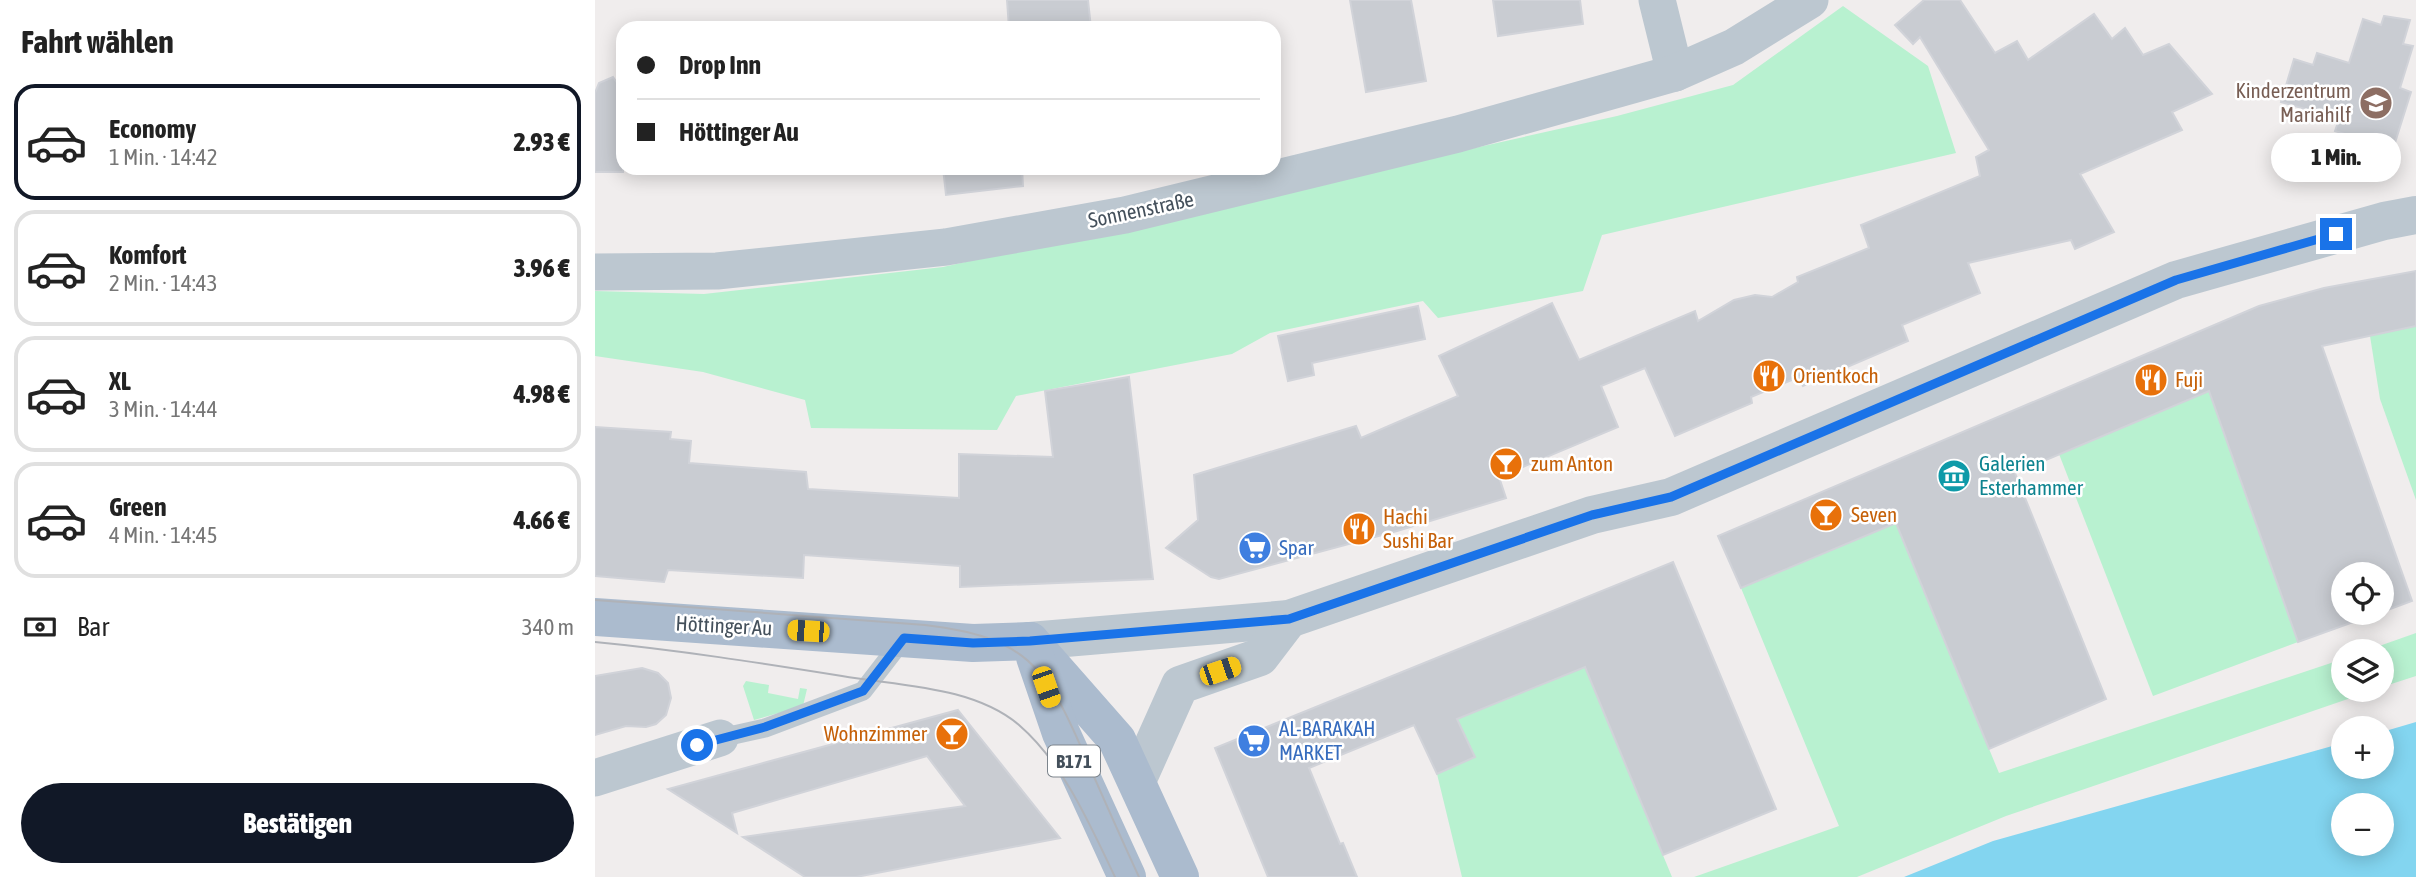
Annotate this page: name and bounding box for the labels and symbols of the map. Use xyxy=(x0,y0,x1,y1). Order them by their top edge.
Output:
place label: Kinderzentrum Mariahilf xyxy=(2235,78,2351,126)
school or university icon: Kinderzentrum Mariahilf xyxy=(2357,84,2395,122)
callout: 1 Min. xyxy=(2271,132,2401,182)
street label: Sonnenstraße xyxy=(1086,186,1196,232)
route end xyxy=(2320,218,2352,250)
restaurant icon: Orientkoch xyxy=(1750,357,1788,395)
restaurant icon: Fuji xyxy=(2132,361,2170,399)
place label: Orientkoch xyxy=(1793,363,1879,387)
place label: Fuji xyxy=(2175,367,2203,391)
bar icon: zum Anton xyxy=(1487,445,1525,483)
place label: zum Anton xyxy=(1531,451,1613,475)
place label: Galerien Esterhammer xyxy=(1979,451,2084,499)
museum icon: Galerien Esterhammer xyxy=(1935,457,1973,495)
bar icon: Seven xyxy=(1807,496,1845,534)
place label: Seven xyxy=(1851,502,1897,526)
place label: Hachi Sushi Bar xyxy=(1383,504,1454,552)
restaurant icon: Hachi Sushi Bar xyxy=(1340,510,1378,548)
supermarket icon: Spar xyxy=(1236,529,1274,567)
place label: Spar xyxy=(1279,535,1315,559)
street label: Höttinger Au xyxy=(675,610,773,640)
car xyxy=(787,619,830,643)
car xyxy=(1197,654,1244,688)
car xyxy=(1030,664,1063,710)
bar icon: Wohnzimmer xyxy=(933,715,971,753)
place label: AL-BARAKAH MARKET xyxy=(1279,716,1375,764)
place label: Wohnzimmer xyxy=(824,721,928,745)
supermarket icon: AL-BARAKAH MARKET xyxy=(1235,722,1273,760)
route start xyxy=(681,729,713,761)
road number: B171 xyxy=(1048,746,1100,776)

